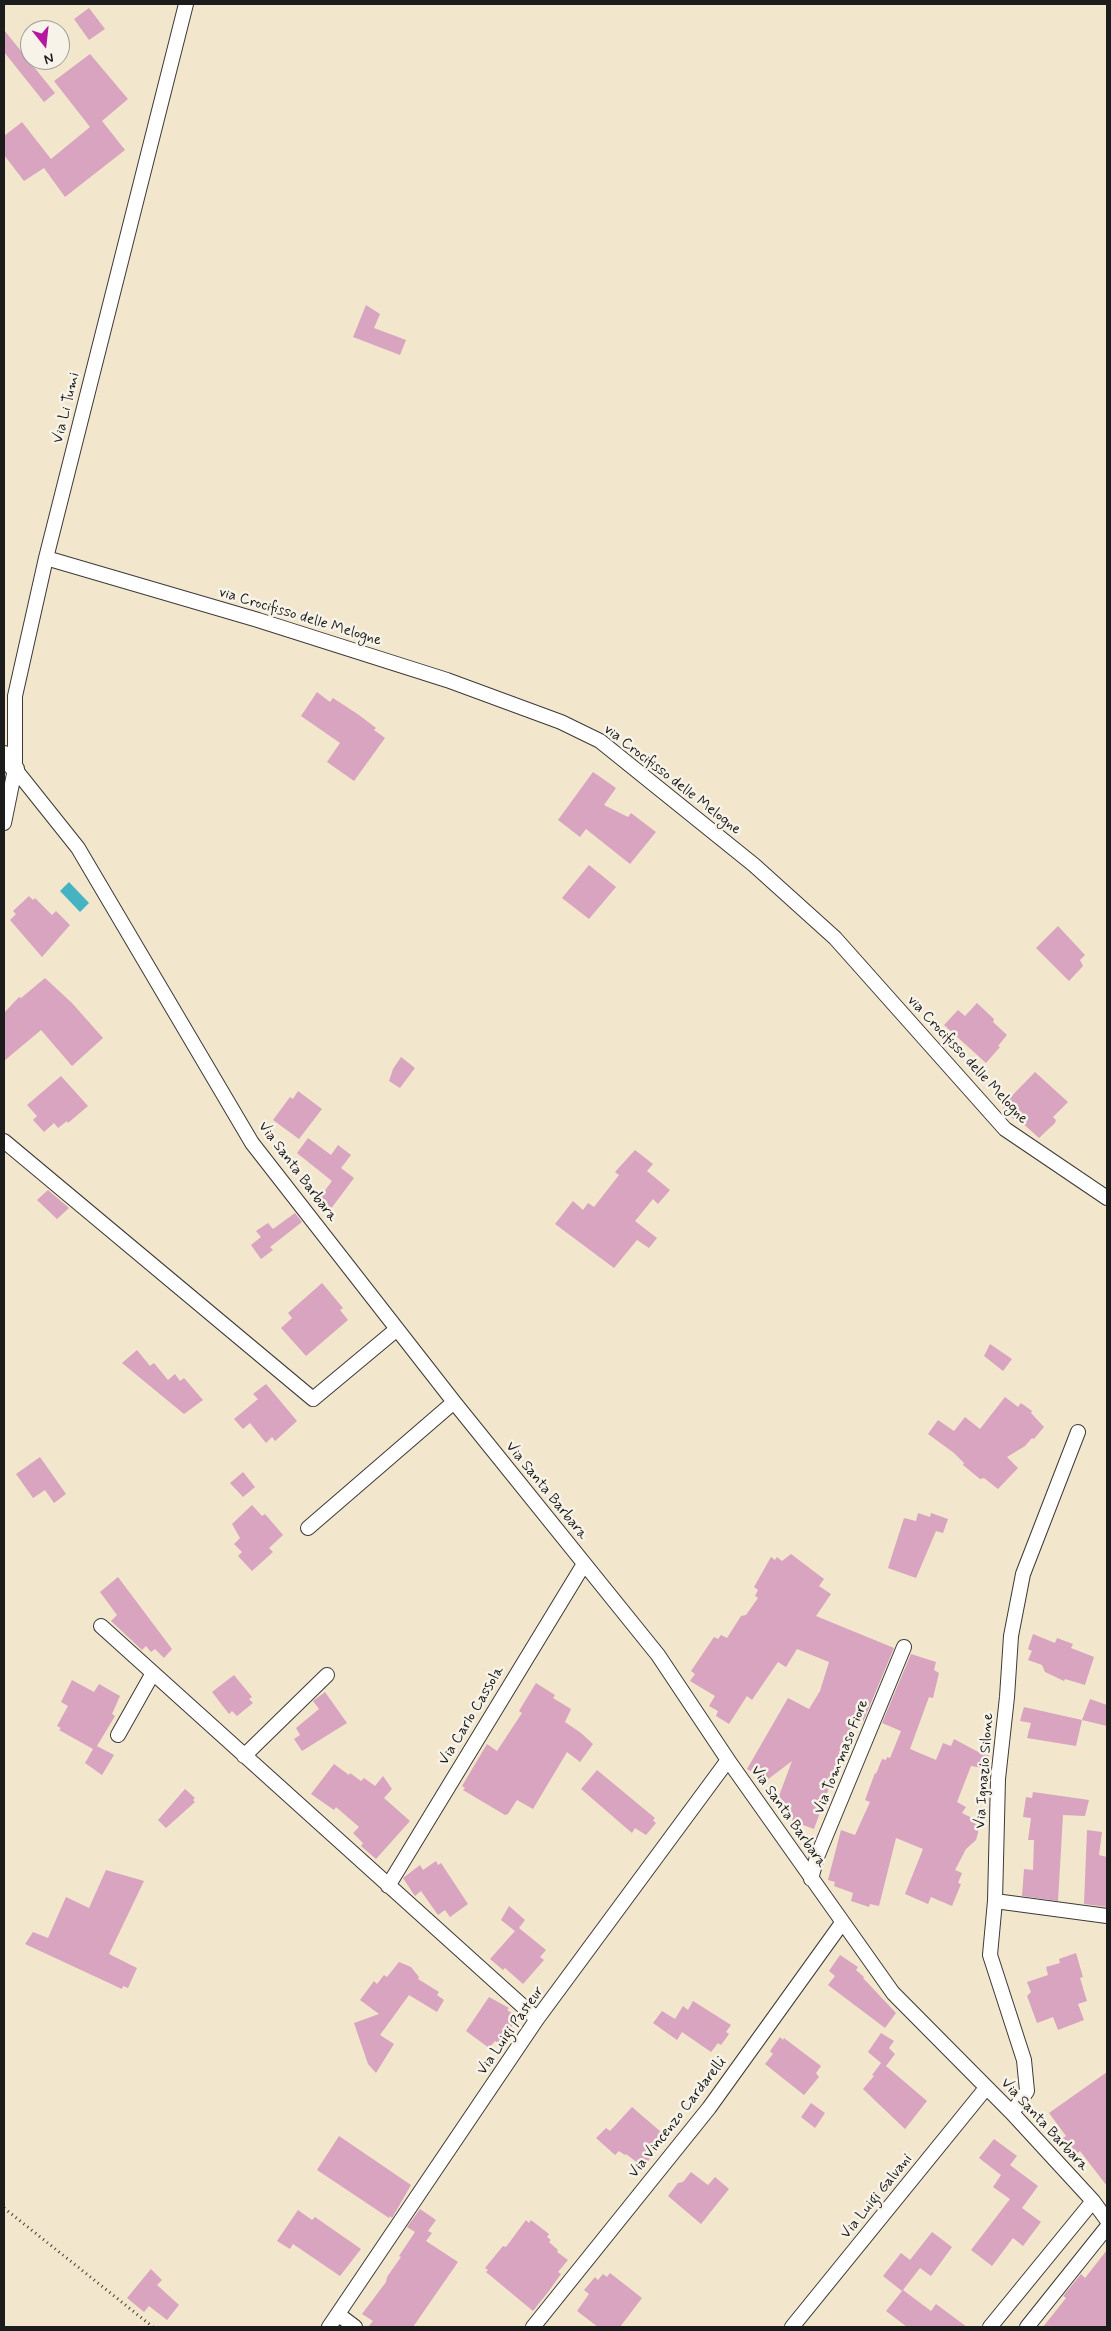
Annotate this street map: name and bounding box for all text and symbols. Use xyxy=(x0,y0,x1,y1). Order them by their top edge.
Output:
north arrow xyxy=(20,20,70,70)
text: N xyxy=(42,49,56,68)
street label: Via Li Tumi xyxy=(50,371,84,445)
street label: via Crocifisso delle Melogne xyxy=(216,584,384,650)
street label: via Crocifisso delle Melogne xyxy=(600,721,744,839)
street label: via Crocifisso delle Melogne xyxy=(903,992,1031,1128)
street label: Via Santa Barbara xyxy=(254,1118,340,1226)
street label: Via Santa Barbara xyxy=(501,1438,591,1544)
street label: Via Carlo Cassola xyxy=(435,1663,509,1769)
street label: Via Tommaso Fiore xyxy=(811,1697,873,1817)
street label: Via Ignazio Silone xyxy=(972,1712,998,1830)
street label: Via Santa Barbara xyxy=(746,1762,830,1872)
street label: Via Luigi Pasteur xyxy=(474,1983,548,2079)
street label: Via Vincenzo Cardarelli xyxy=(625,2054,731,2182)
street label: Via Santa Barbara xyxy=(996,2075,1092,2175)
street label: Via Luigi Galvani xyxy=(837,2151,917,2243)

